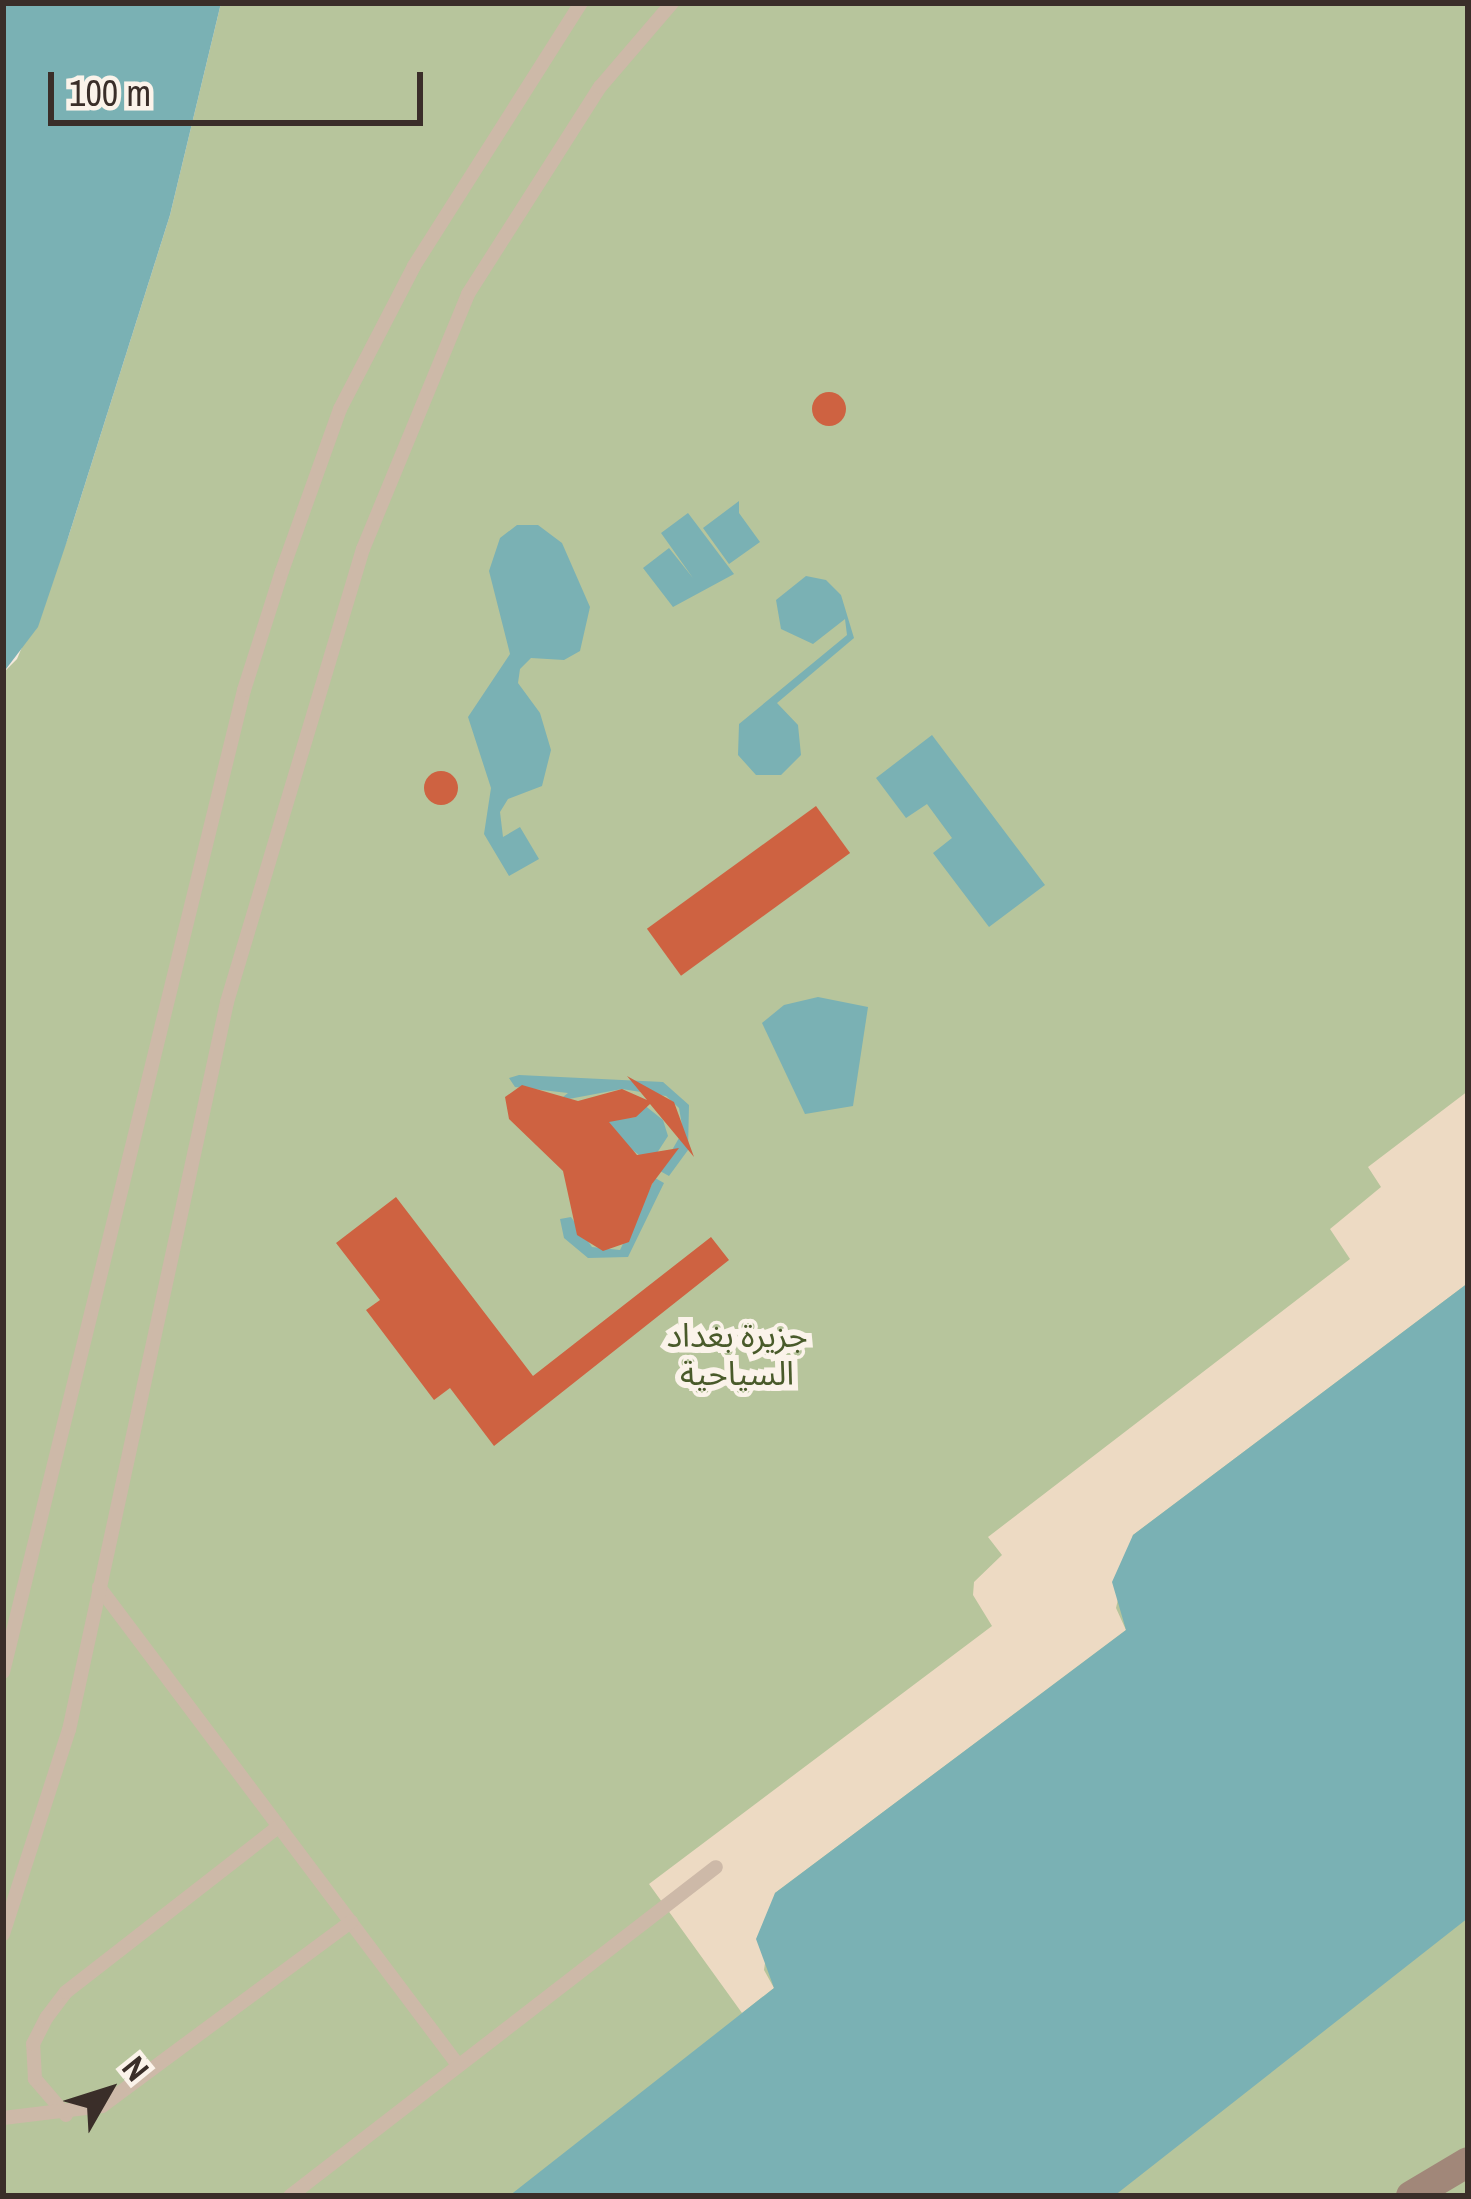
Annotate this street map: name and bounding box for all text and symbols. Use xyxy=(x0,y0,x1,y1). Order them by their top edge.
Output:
scale bar xyxy=(54,48,429,122)
text: 100 m xyxy=(69,69,151,117)
park label: جزيرة بغداد السياحية xyxy=(666,1316,808,1394)
north arrow xyxy=(48,2031,168,2151)
text: N xyxy=(113,2047,159,2090)

